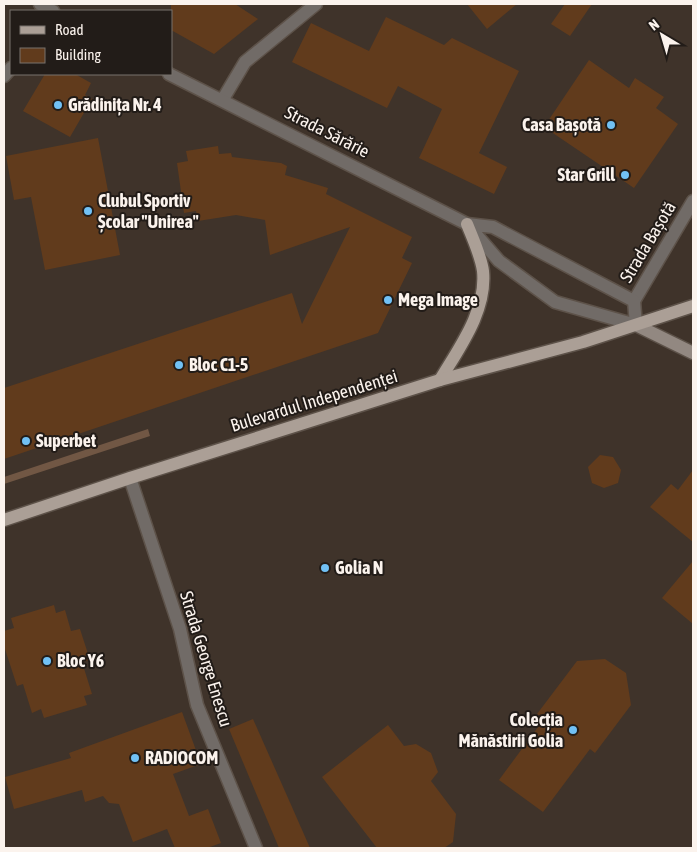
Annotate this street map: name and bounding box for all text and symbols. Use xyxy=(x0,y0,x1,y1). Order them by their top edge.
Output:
legend xyxy=(10,10,172,75)
north arrow xyxy=(637,10,687,60)
text: N xyxy=(646,16,662,34)
text: Road xyxy=(55,21,84,38)
text: Building xyxy=(55,46,101,63)
place label: Grădinița Nr. 4 xyxy=(68,94,162,116)
marker: Grădinița Nr. 4 xyxy=(52,99,64,111)
street label: Strada Sărărie xyxy=(281,101,373,162)
place label: Casa Bașotă xyxy=(522,114,601,136)
marker: Casa Bașotă xyxy=(605,119,617,131)
place label: Star Grill xyxy=(558,164,615,185)
marker: Star Grill xyxy=(619,169,631,181)
place label: Clubul Sportiv Școlar "Unirea" xyxy=(98,190,199,233)
street label: Strada Bașotă xyxy=(615,197,680,286)
marker: Clubul Sportiv Școlar "Unirea" xyxy=(82,205,94,217)
place label: Mega Image xyxy=(398,289,478,310)
marker: Mega Image xyxy=(382,294,394,306)
place label: Bloc C1-5 xyxy=(189,354,248,375)
marker: Bloc C1-5 xyxy=(173,359,185,371)
street label: Bulevardul Independenței xyxy=(228,365,400,436)
place label: Superbet xyxy=(36,430,97,451)
marker: Superbet xyxy=(20,435,32,447)
place label: Golia N xyxy=(335,557,383,578)
marker: Golia N xyxy=(319,562,331,574)
street label: Strada George Enescu xyxy=(176,589,237,729)
place label: Bloc Y6 xyxy=(57,650,104,671)
marker: Bloc Y6 xyxy=(41,655,53,667)
place label: Colecția Mănăstirii Golia xyxy=(458,709,563,751)
marker: Colecția Mănăstirii Golia xyxy=(567,724,579,736)
place label: RADIOCOM xyxy=(145,747,218,768)
marker: RADIOCOM xyxy=(129,752,141,764)

